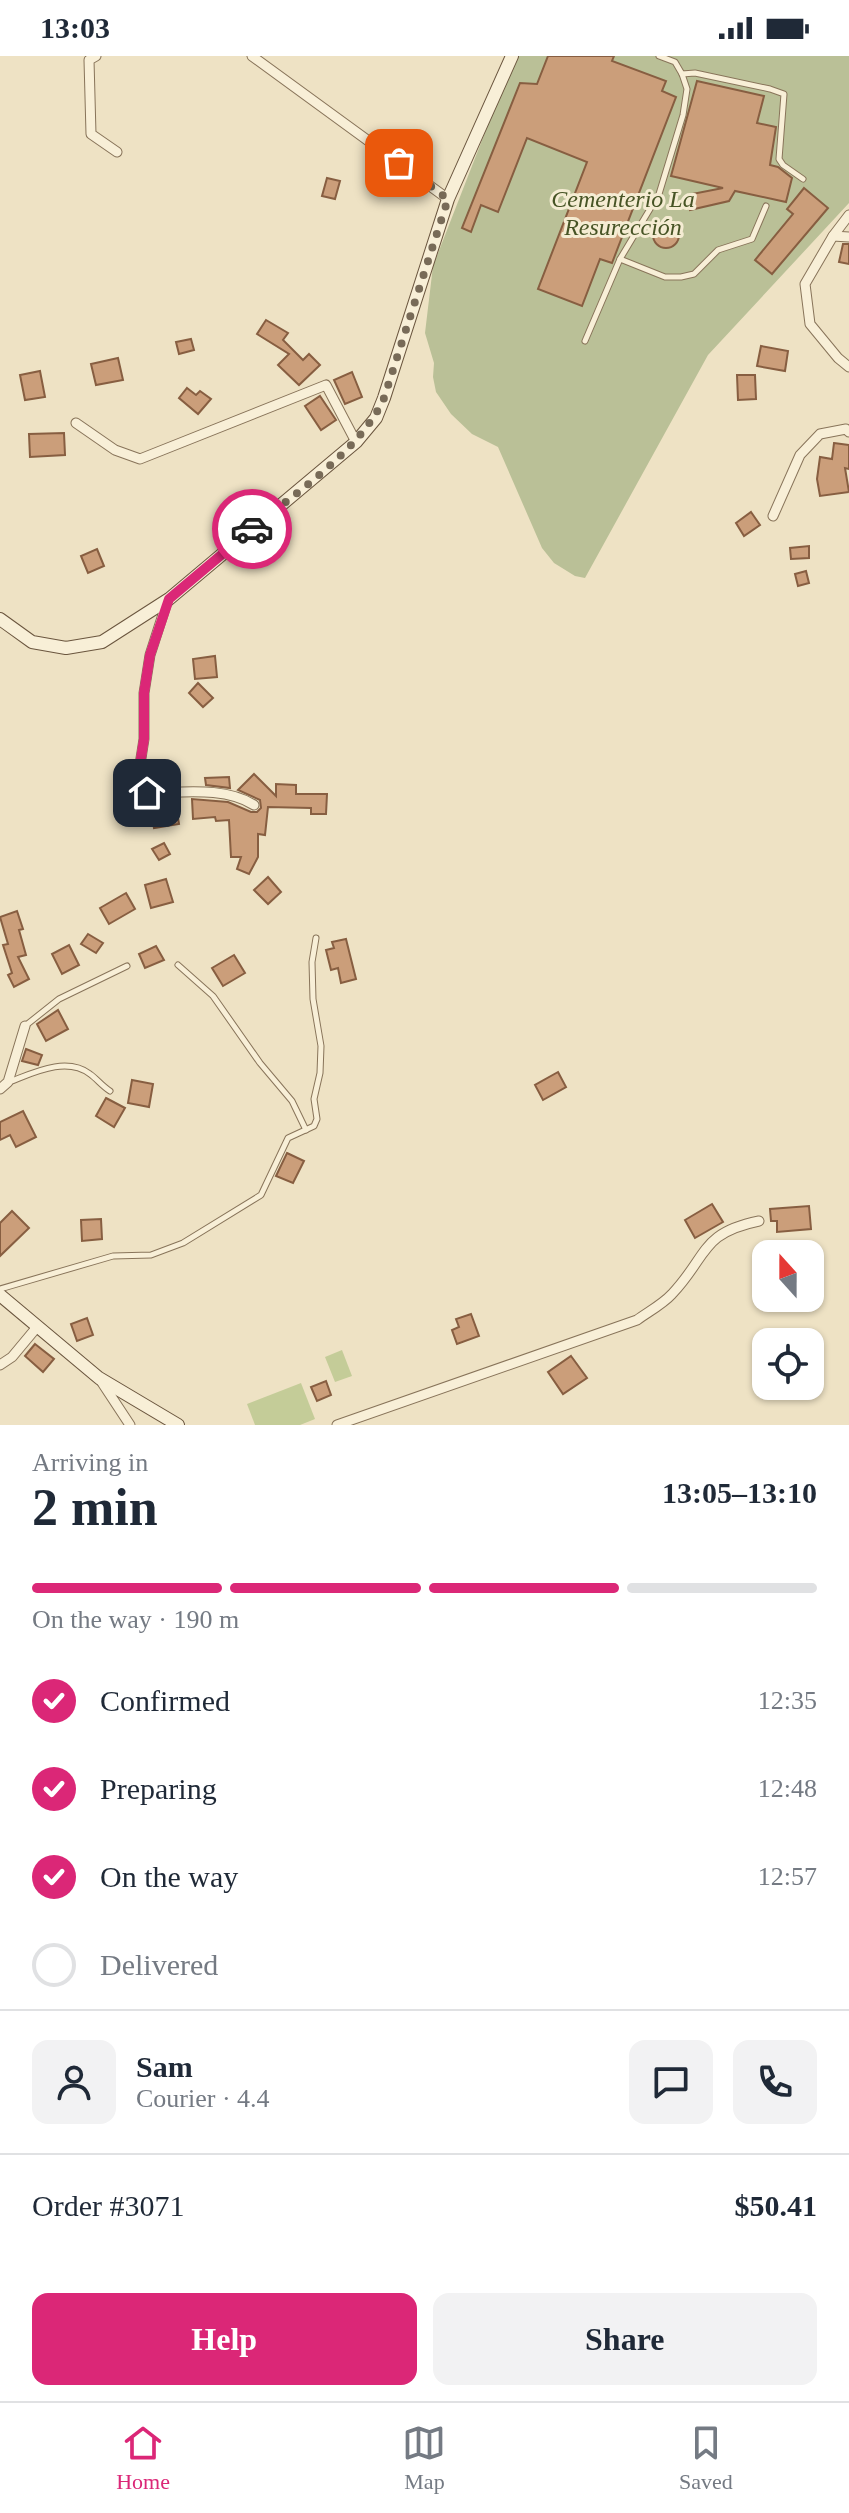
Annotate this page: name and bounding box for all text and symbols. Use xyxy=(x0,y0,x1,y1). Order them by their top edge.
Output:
text: 13:03 xyxy=(40,11,110,44)
pin xyxy=(365,129,433,197)
icon: bag xyxy=(377,141,421,185)
park label: Cementerio La Resurección xyxy=(551,186,695,240)
courier xyxy=(212,489,292,569)
icon: car xyxy=(230,507,274,551)
pin xyxy=(113,759,181,827)
icon: home xyxy=(125,771,169,815)
north arrow xyxy=(752,1240,824,1312)
map controls xyxy=(752,1240,824,1400)
button: locate xyxy=(752,1328,824,1400)
text: Arriving in xyxy=(32,1448,148,1477)
text: 13:05–13:10 xyxy=(662,1476,817,1509)
text: 2 min xyxy=(32,1479,158,1536)
text: On the way · 190 m xyxy=(32,1605,239,1634)
icon: check xyxy=(32,1679,76,1723)
text: Confirmed xyxy=(100,1684,230,1717)
text: 12:35 xyxy=(758,1686,817,1715)
icon: check xyxy=(32,1767,76,1811)
text: Preparing xyxy=(100,1772,217,1805)
text: 12:48 xyxy=(758,1774,817,1803)
icon: check xyxy=(32,1855,76,1899)
text: On the way xyxy=(100,1860,238,1893)
text: 12:57 xyxy=(758,1862,817,1891)
text: Delivered xyxy=(100,1948,218,1981)
button: person xyxy=(32,2040,116,2124)
button: chat xyxy=(629,2040,713,2124)
button: phone xyxy=(733,2040,817,2124)
text: Sam xyxy=(136,2050,193,2083)
text: Courier · 4.4 xyxy=(136,2084,270,2113)
text: Order #3071 xyxy=(32,2189,184,2222)
text: $50.41 xyxy=(735,2189,817,2222)
button: Help xyxy=(32,2293,417,2385)
button: Share xyxy=(433,2293,817,2385)
tab: Home xyxy=(116,2421,170,2495)
tab: Map xyxy=(402,2421,446,2495)
tab: Saved xyxy=(679,2421,733,2495)

